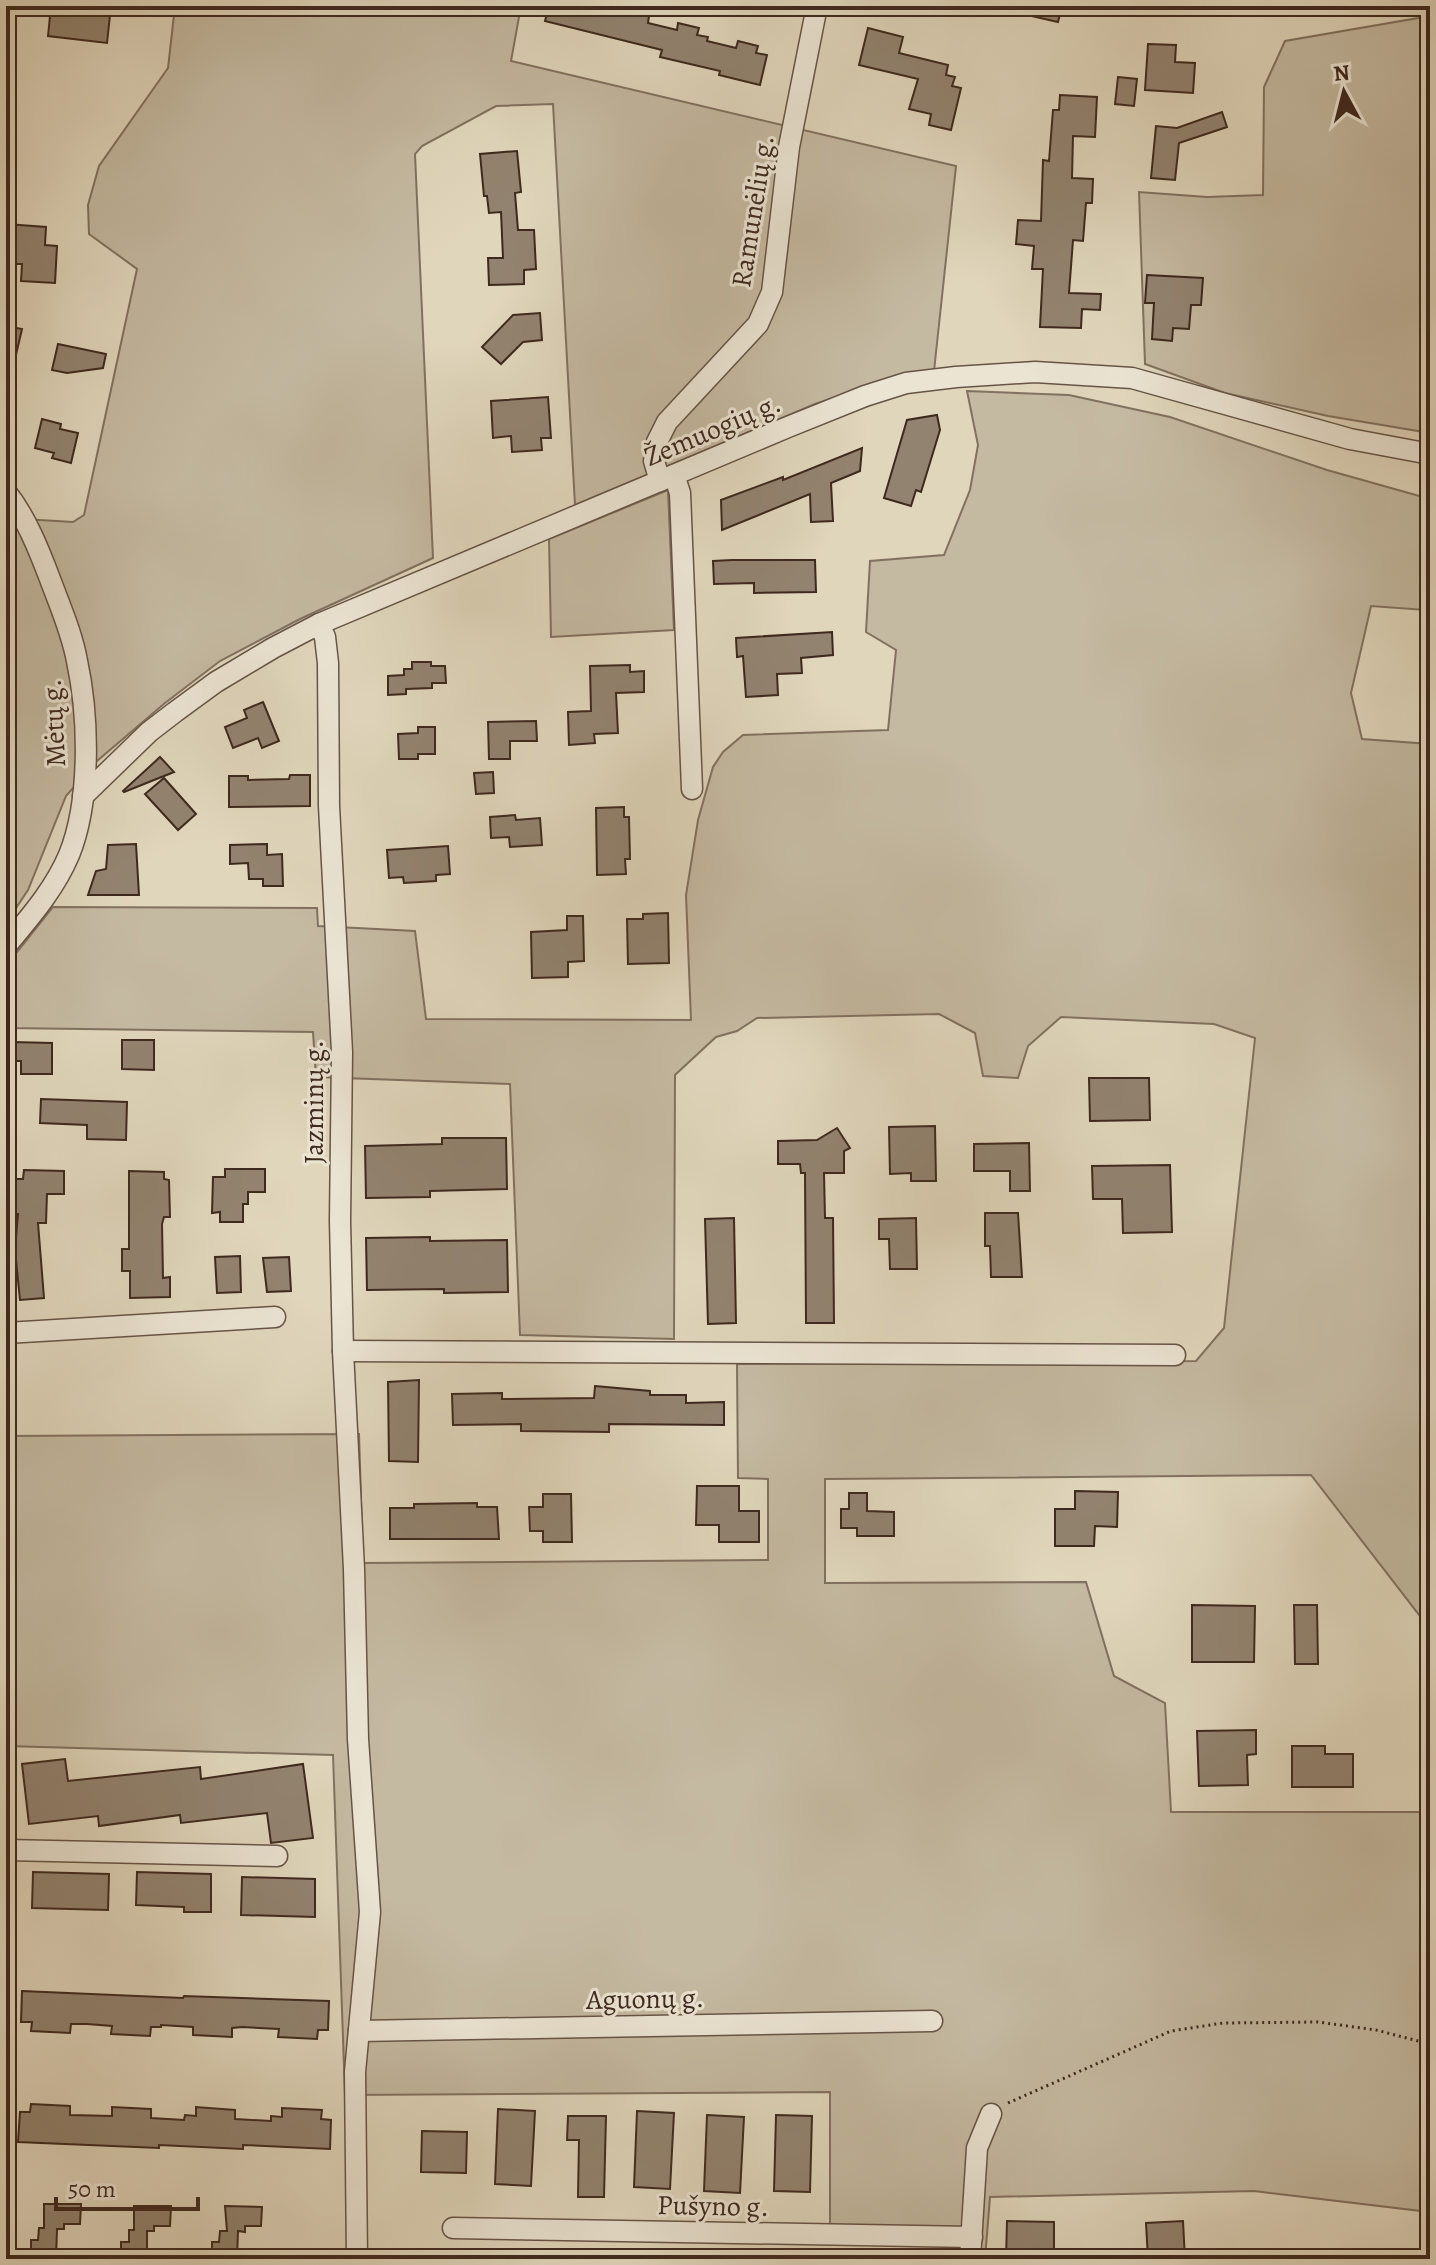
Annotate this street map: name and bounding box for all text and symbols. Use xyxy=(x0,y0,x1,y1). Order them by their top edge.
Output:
north arrow xyxy=(1304,52,1384,132)
text: N xyxy=(1332,57,1351,89)
street label: Ramunėlių g. xyxy=(722,132,784,290)
street label: Žemuogių g. xyxy=(638,384,787,476)
street label: Mėtų g. xyxy=(33,678,75,768)
street label: Jazminų g. xyxy=(295,1040,333,1164)
street label: Aguonų g. xyxy=(585,1979,704,2019)
scale bar xyxy=(56,2161,198,2211)
text: 50 m xyxy=(68,2173,116,2205)
street label: Pušyno g. xyxy=(657,2186,769,2226)

